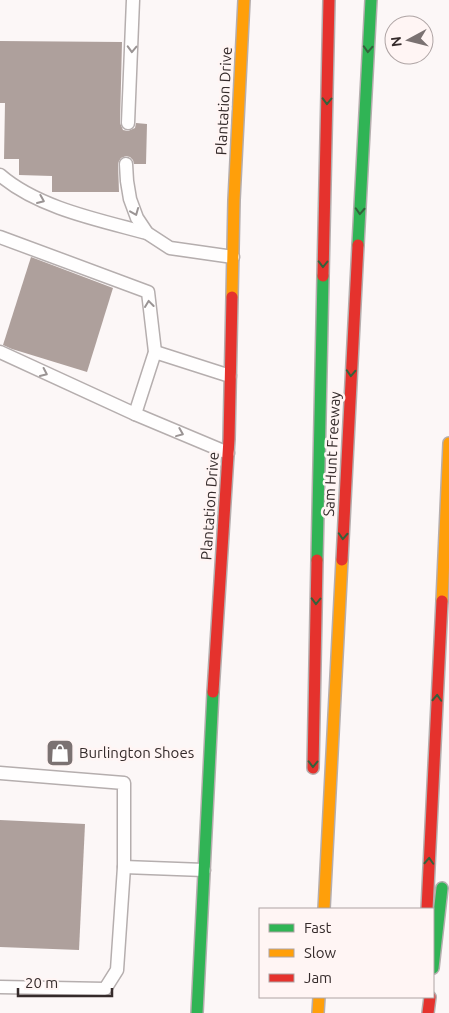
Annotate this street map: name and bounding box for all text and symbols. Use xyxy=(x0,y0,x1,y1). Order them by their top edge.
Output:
north arrow xyxy=(384,15,434,65)
text: N xyxy=(388,35,405,48)
one-way arrow xyxy=(126,45,137,53)
one-way arrow xyxy=(363,45,373,53)
street label: Plantation Drive xyxy=(212,46,235,156)
one-way arrow xyxy=(322,98,332,105)
one-way arrow xyxy=(36,193,45,204)
one-way arrow xyxy=(129,207,140,216)
one-way arrow xyxy=(354,207,365,215)
one-way arrow xyxy=(318,260,329,268)
one-way arrow xyxy=(144,299,155,307)
one-way arrow xyxy=(39,366,48,377)
one-way arrow xyxy=(346,370,357,378)
street label: Sam Hunt Freeway xyxy=(320,391,343,517)
one-way arrow xyxy=(175,426,184,437)
street label: Plantation Drive xyxy=(197,451,222,561)
one-way arrow xyxy=(337,532,348,540)
one-way arrow xyxy=(311,597,322,605)
one-way arrow xyxy=(431,694,442,702)
shop icon: Burlington Shoes xyxy=(45,738,75,768)
place label: Burlington Shoes xyxy=(79,744,194,761)
one-way arrow xyxy=(308,760,318,768)
one-way arrow xyxy=(424,856,434,864)
legend xyxy=(259,908,434,998)
text: Fast xyxy=(304,919,332,936)
text: Slow xyxy=(304,944,337,961)
scale bar xyxy=(18,966,111,998)
text: Jam xyxy=(304,969,332,986)
text: 20 m xyxy=(25,974,58,991)

